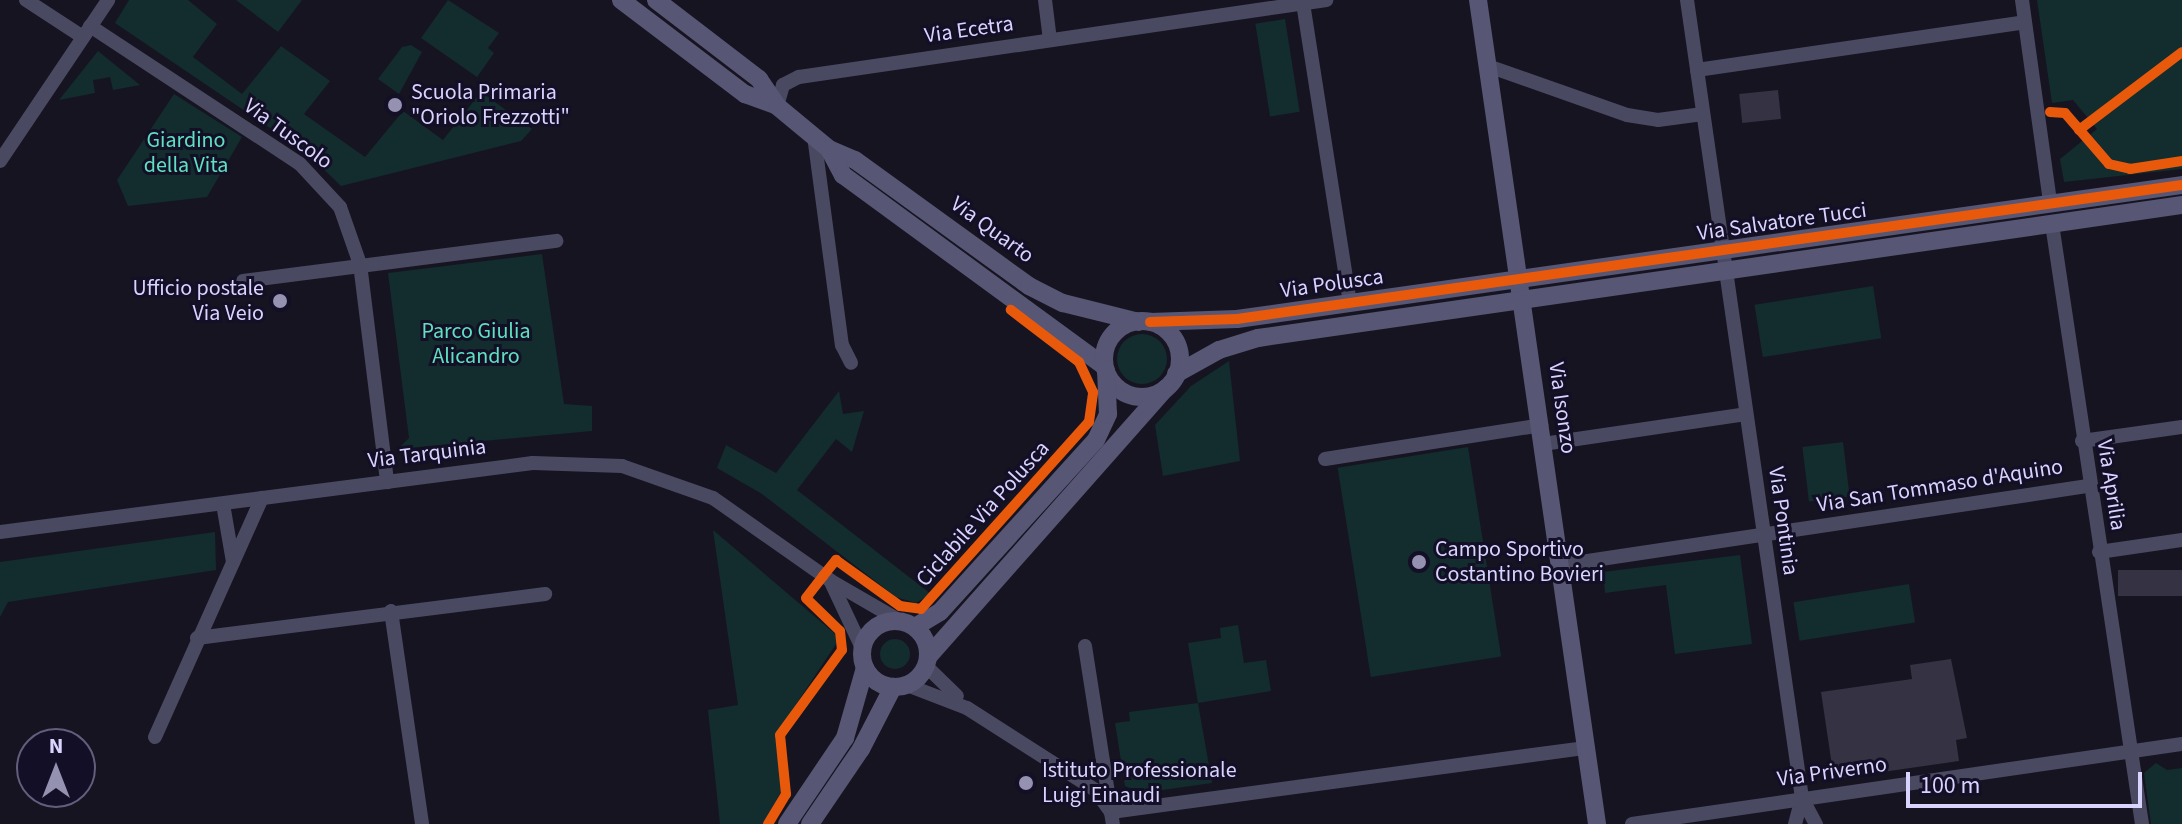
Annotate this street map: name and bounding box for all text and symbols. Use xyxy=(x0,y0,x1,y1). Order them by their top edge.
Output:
street label: Via Ecetra xyxy=(923,11,1015,49)
place label: Scuola Primaria "Oriolo Frezzotti" xyxy=(411,79,570,130)
street label: Via Tuscolo xyxy=(238,93,338,175)
marker: Scuola Primaria "Oriolo Frezzotti" xyxy=(386,96,404,114)
park label: Giardino della Vita xyxy=(144,127,228,178)
street label: Via Quarto xyxy=(945,191,1039,269)
street label: Via Salvatore Tucci xyxy=(1696,197,1868,247)
street label: Via Polusca xyxy=(1279,264,1385,304)
place label: Ufficio postale Via Veio xyxy=(132,275,264,326)
marker: Ufficio postale Via Veio xyxy=(271,292,289,310)
park label: Parco Giulia Alicandro xyxy=(422,318,530,370)
street label: Via Isonzo xyxy=(1543,360,1581,456)
street label: Via Tarquinia xyxy=(366,434,488,474)
street label: Ciclabile Via Polusca xyxy=(911,436,1055,592)
street label: Via Aprilia xyxy=(2091,438,2131,532)
street label: Via San Tommaso d'Aquino xyxy=(1815,453,2065,519)
street label: Via Pontinia xyxy=(1762,465,1804,577)
place label: Campo Sportivo Costantino Bovieri xyxy=(1435,536,1604,588)
marker: Campo Sportivo Costantino Bovieri xyxy=(1410,553,1428,571)
north arrow xyxy=(16,728,96,808)
text: N xyxy=(49,730,63,762)
street label: Via Priverno xyxy=(1775,751,1889,793)
scale bar xyxy=(1910,756,2146,806)
place label: Istituto Professionale Luigi Einaudi xyxy=(1042,757,1237,808)
text: 100 m xyxy=(1920,768,1980,803)
marker: Istituto Professionale Luigi Einaudi xyxy=(1017,774,1035,792)

